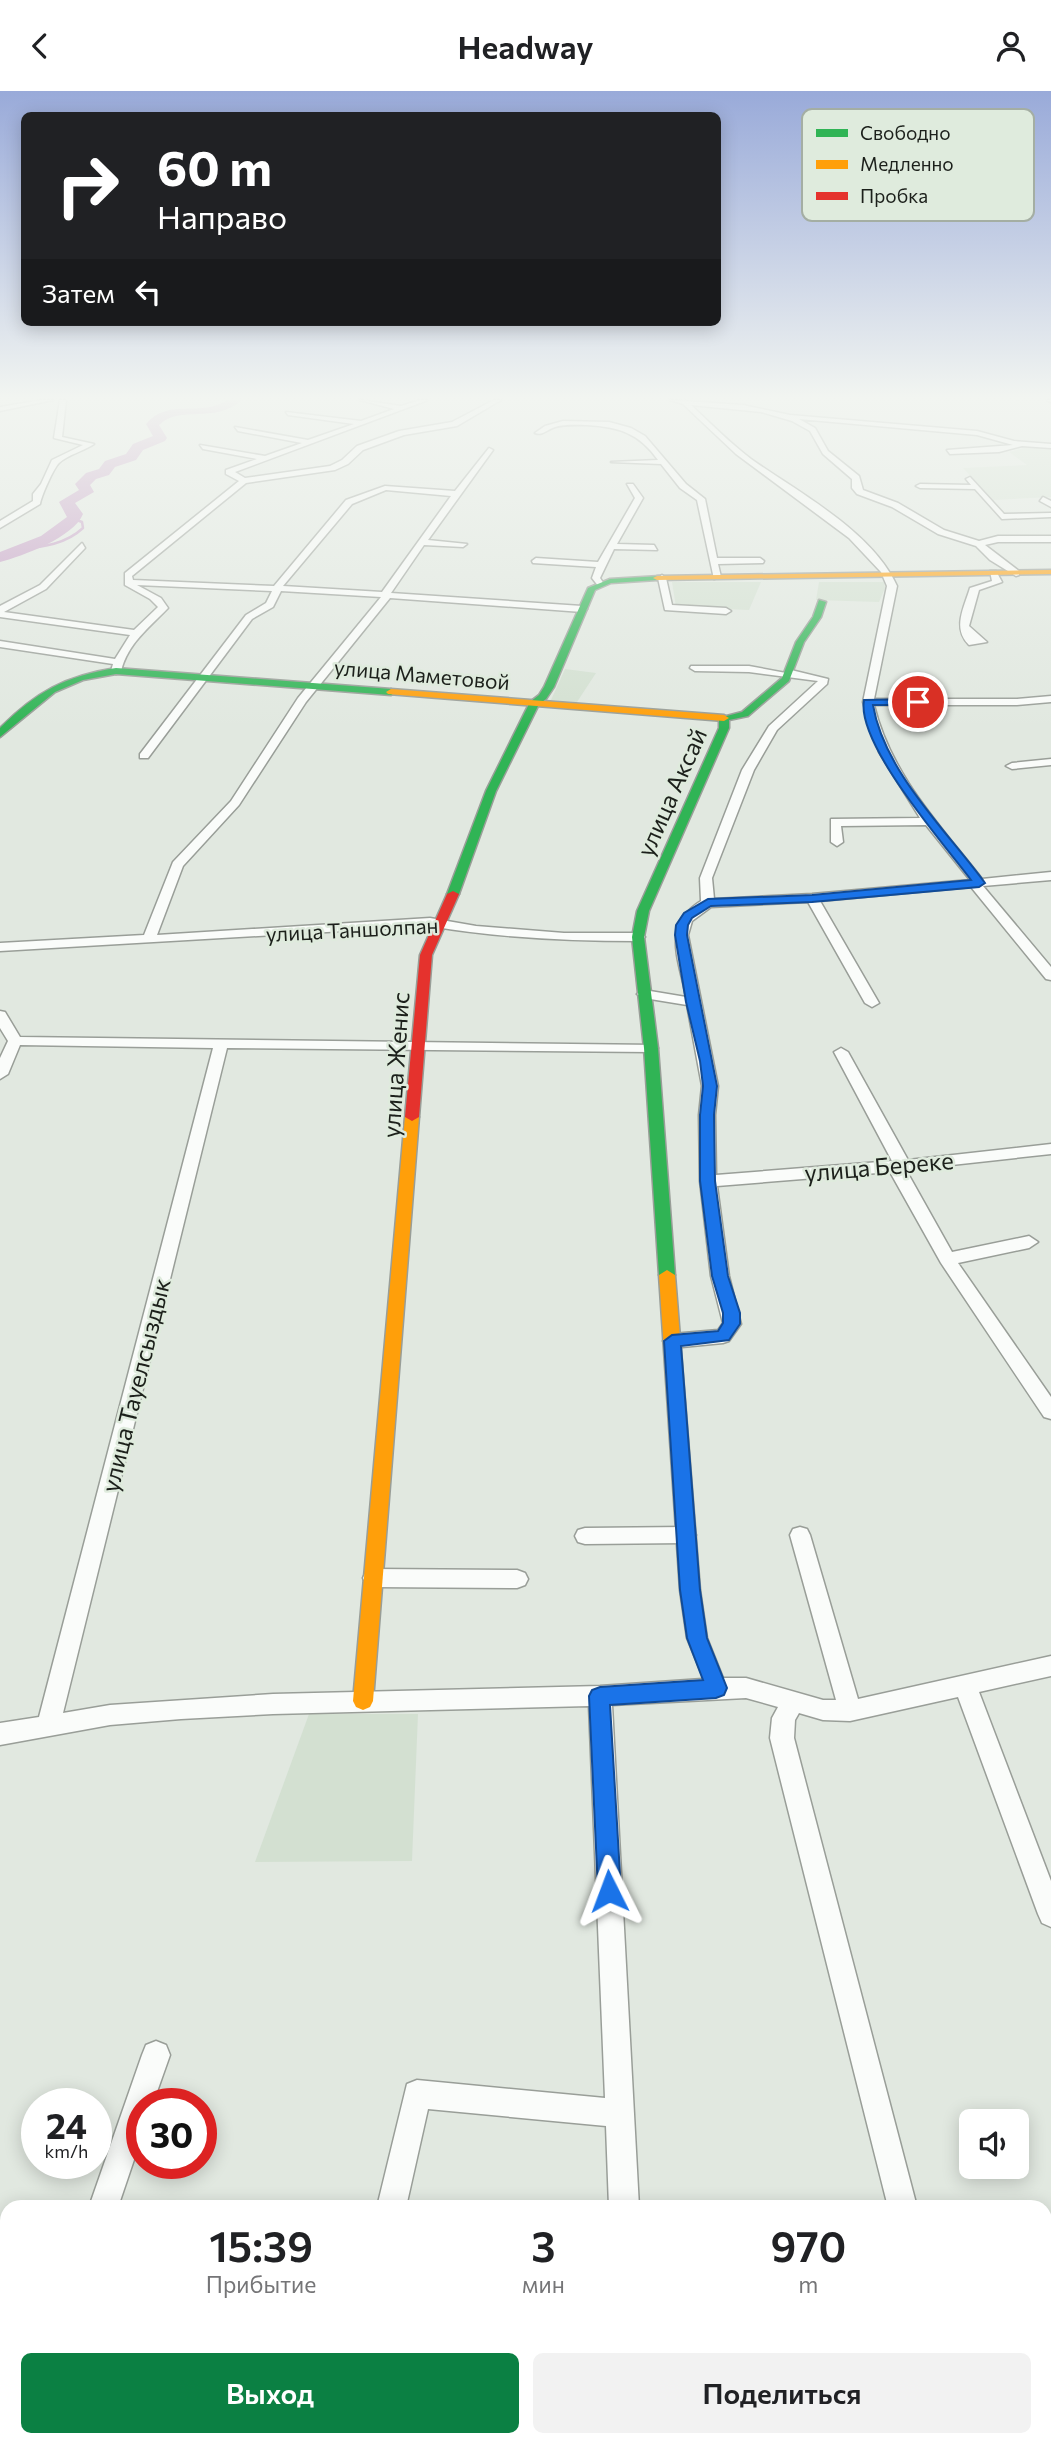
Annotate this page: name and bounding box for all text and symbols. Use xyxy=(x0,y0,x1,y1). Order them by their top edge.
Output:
text: Headway xyxy=(457,26,594,66)
icon: back xyxy=(21,27,59,65)
icon: person xyxy=(992,27,1030,65)
legend xyxy=(802,109,1034,221)
text: Свободно xyxy=(860,121,950,144)
text: 60 m xyxy=(157,136,272,196)
icon: right xyxy=(42,140,133,231)
text: Медленно xyxy=(860,152,954,175)
text: Пробка xyxy=(860,184,928,207)
text: Направо xyxy=(157,196,287,236)
icon: left xyxy=(129,273,167,311)
text: Затем xyxy=(42,277,115,308)
street label: улица Маметовой xyxy=(333,654,511,694)
pin xyxy=(888,672,948,732)
icon: arrive xyxy=(899,683,937,721)
street label: улица Аксай xyxy=(630,723,712,861)
street label: улица Таншолпан xyxy=(265,912,439,946)
street label: улица Женис xyxy=(375,991,415,1139)
street label: улица Береке xyxy=(803,1145,955,1187)
street label: улица Тауелсыздык xyxy=(94,1275,176,1495)
position arrow xyxy=(572,1854,646,1928)
speed limit sign: 30 xyxy=(126,2088,217,2179)
text: 24 xyxy=(46,2103,87,2146)
map controls xyxy=(959,2109,1029,2179)
button: sound xyxy=(959,2109,1029,2179)
text: km/h xyxy=(45,2140,88,2162)
text: 15:39 xyxy=(209,2219,313,2271)
text: 3 xyxy=(531,2219,556,2271)
text: 970 xyxy=(770,2219,846,2271)
text: Прибытие xyxy=(206,2270,316,2298)
text: мин xyxy=(522,2270,565,2298)
text: m xyxy=(798,2270,818,2298)
button: Выход xyxy=(21,2353,519,2433)
button: Поделиться xyxy=(533,2353,1031,2433)

